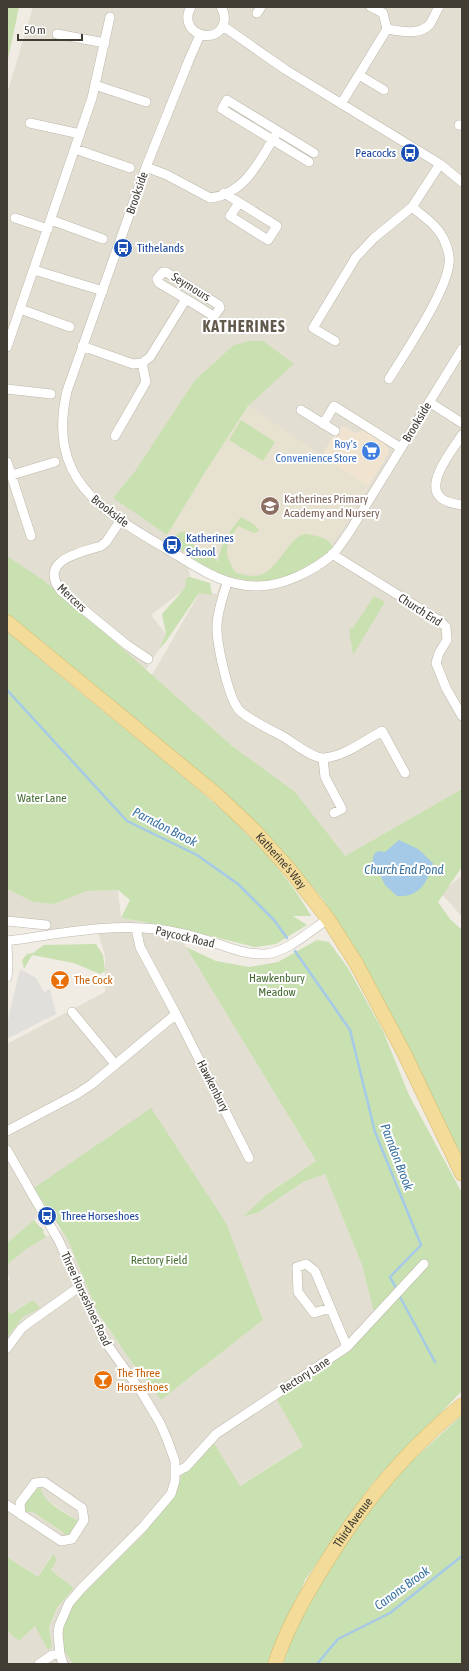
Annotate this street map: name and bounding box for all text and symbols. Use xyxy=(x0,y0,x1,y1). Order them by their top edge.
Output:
scale bar xyxy=(18,16,82,42)
text: 50 m xyxy=(24,23,46,37)
bus stop icon: Peacocks xyxy=(399,142,421,164)
place label: Peacocks xyxy=(355,146,396,160)
street label: Brookside xyxy=(123,170,151,216)
bus stop icon: Tithelands xyxy=(112,237,134,259)
place label: Tithelands xyxy=(137,241,184,255)
street label: Seymours xyxy=(169,270,213,304)
district label: KATHERINES xyxy=(202,317,286,335)
street label: Brookside xyxy=(400,400,434,444)
place label: Roy's Convenience Store xyxy=(275,437,357,465)
supermarket icon: Roy's Convenience Store xyxy=(360,440,382,462)
street label: Brookside xyxy=(88,492,132,530)
place label: Katherines Primary Academy and Nursery xyxy=(284,492,380,520)
school or university icon: Katherines Primary Academy and Nursery xyxy=(259,495,281,517)
place label: Katherines School xyxy=(186,531,234,559)
bus stop icon: Katherines School xyxy=(161,534,183,556)
street label: Mercers xyxy=(55,581,89,615)
street label: Church End xyxy=(396,591,444,629)
park label: Water Lane xyxy=(17,791,67,805)
water label: Parndon Brook xyxy=(130,804,200,850)
street label: Katherine's Way xyxy=(253,830,309,892)
water label: Church End Pond xyxy=(364,862,444,877)
street label: Paycock Road xyxy=(154,923,216,951)
bar icon: The Cock xyxy=(49,969,71,991)
park label: Hawkenbury Meadow xyxy=(249,971,305,999)
place label: The Cock xyxy=(74,973,113,987)
street label: Hawkenbury xyxy=(194,1058,232,1114)
water label: Parndon Brook xyxy=(377,1121,417,1193)
bus stop icon: Three Horseshoes xyxy=(36,1205,58,1227)
place label: Three Horseshoes xyxy=(61,1209,139,1223)
street label: Three Horseshoes Road xyxy=(58,1250,114,1348)
park label: Rectory Field xyxy=(131,1253,187,1267)
street label: Rectory Lane xyxy=(278,1354,332,1396)
place label: The Three Horseshoes xyxy=(117,1366,168,1394)
bar icon: The Three Horseshoes xyxy=(92,1369,114,1391)
street label: Third Avenue xyxy=(331,1495,375,1550)
water label: Canons Brook xyxy=(371,1563,433,1613)

